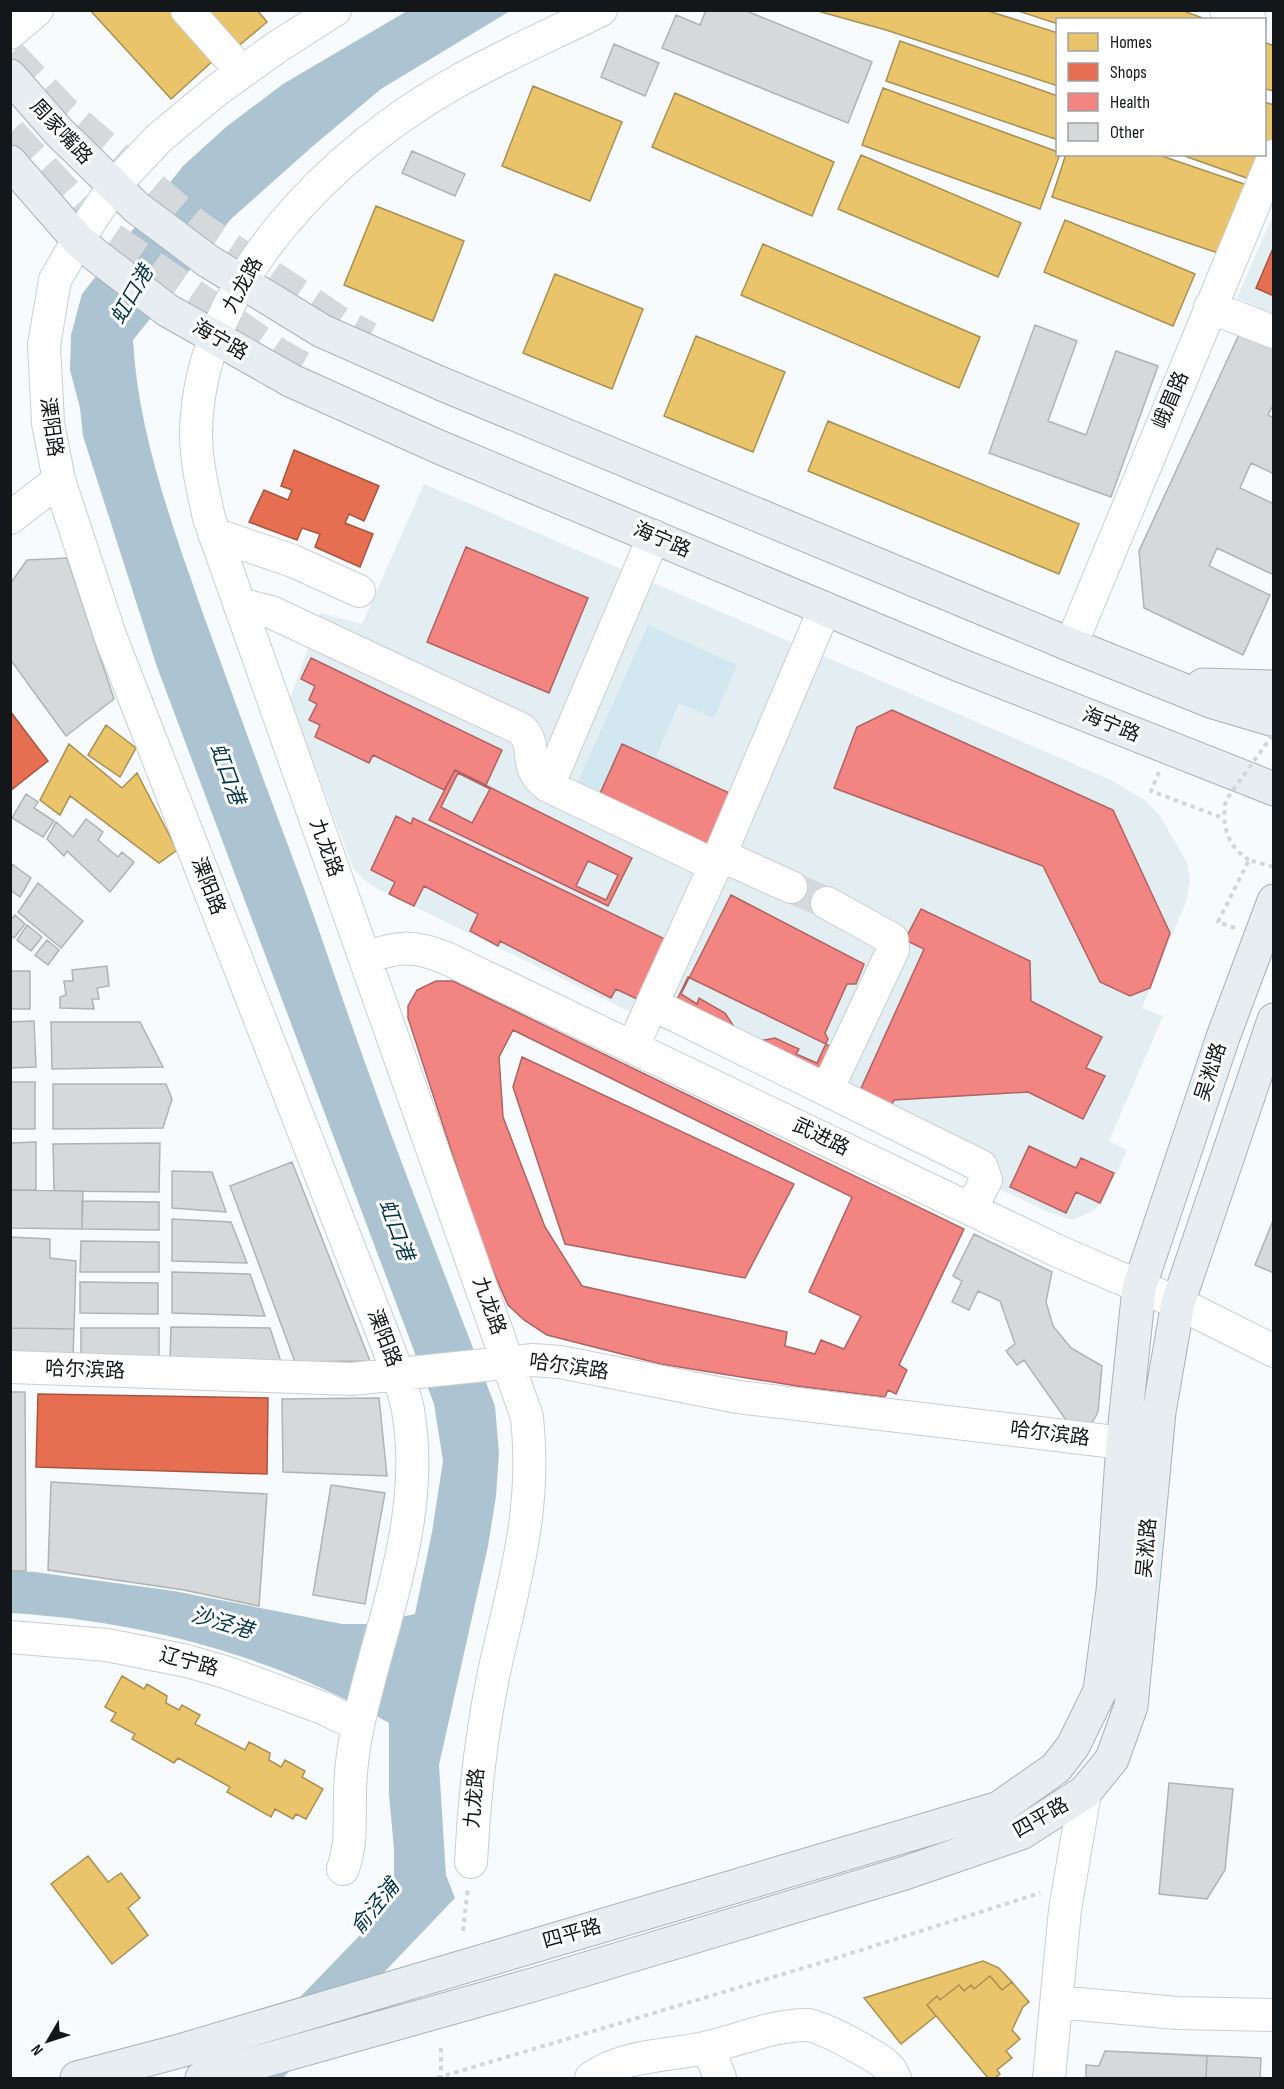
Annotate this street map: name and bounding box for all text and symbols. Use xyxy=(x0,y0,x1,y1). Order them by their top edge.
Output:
legend xyxy=(1056,18,1266,156)
text: Homes xyxy=(1110,32,1152,53)
text: Shops xyxy=(1110,62,1147,83)
text: Health xyxy=(1110,92,1150,113)
street label: 周家嘴路 xyxy=(25,95,97,169)
text: Other xyxy=(1110,122,1144,143)
street label: 九龙路 xyxy=(218,253,268,317)
water label: 虹口港 xyxy=(105,259,160,329)
street label: 海宁路 xyxy=(188,315,252,365)
street label: 峨眉路 xyxy=(1148,368,1194,432)
street label: 溧阳路 xyxy=(35,396,67,458)
street label: 海宁路 xyxy=(630,517,694,563)
street label: 海宁路 xyxy=(1079,703,1143,747)
water label: 虹口港 xyxy=(204,740,251,811)
street label: 九龙路 xyxy=(304,816,348,880)
street label: 溧阳路 xyxy=(186,854,230,918)
street label: 吴淞路 xyxy=(1190,1040,1232,1104)
street label: 武进路 xyxy=(789,1113,853,1161)
water label: 虹口港 xyxy=(373,1196,420,1267)
street label: 九龙路 xyxy=(467,1274,511,1338)
street label: 溧阳路 xyxy=(362,1306,406,1370)
street label: 哈尔滨路 xyxy=(528,1350,610,1384)
street label: 哈尔滨路 xyxy=(45,1357,125,1383)
street label: 哈尔滨路 xyxy=(1009,1417,1091,1451)
street label: 吴淞路 xyxy=(1132,1517,1162,1579)
water label: 沙泾港 xyxy=(188,1602,259,1645)
street label: 辽宁路 xyxy=(157,1643,221,1681)
street label: 九龙路 xyxy=(460,1767,490,1829)
street label: 四平路 xyxy=(1009,1793,1073,1843)
water label: 俞泾浦 xyxy=(345,1872,406,1939)
street label: 四平路 xyxy=(540,1914,604,1954)
north arrow xyxy=(18,2011,78,2071)
text: N xyxy=(27,2040,48,2059)

